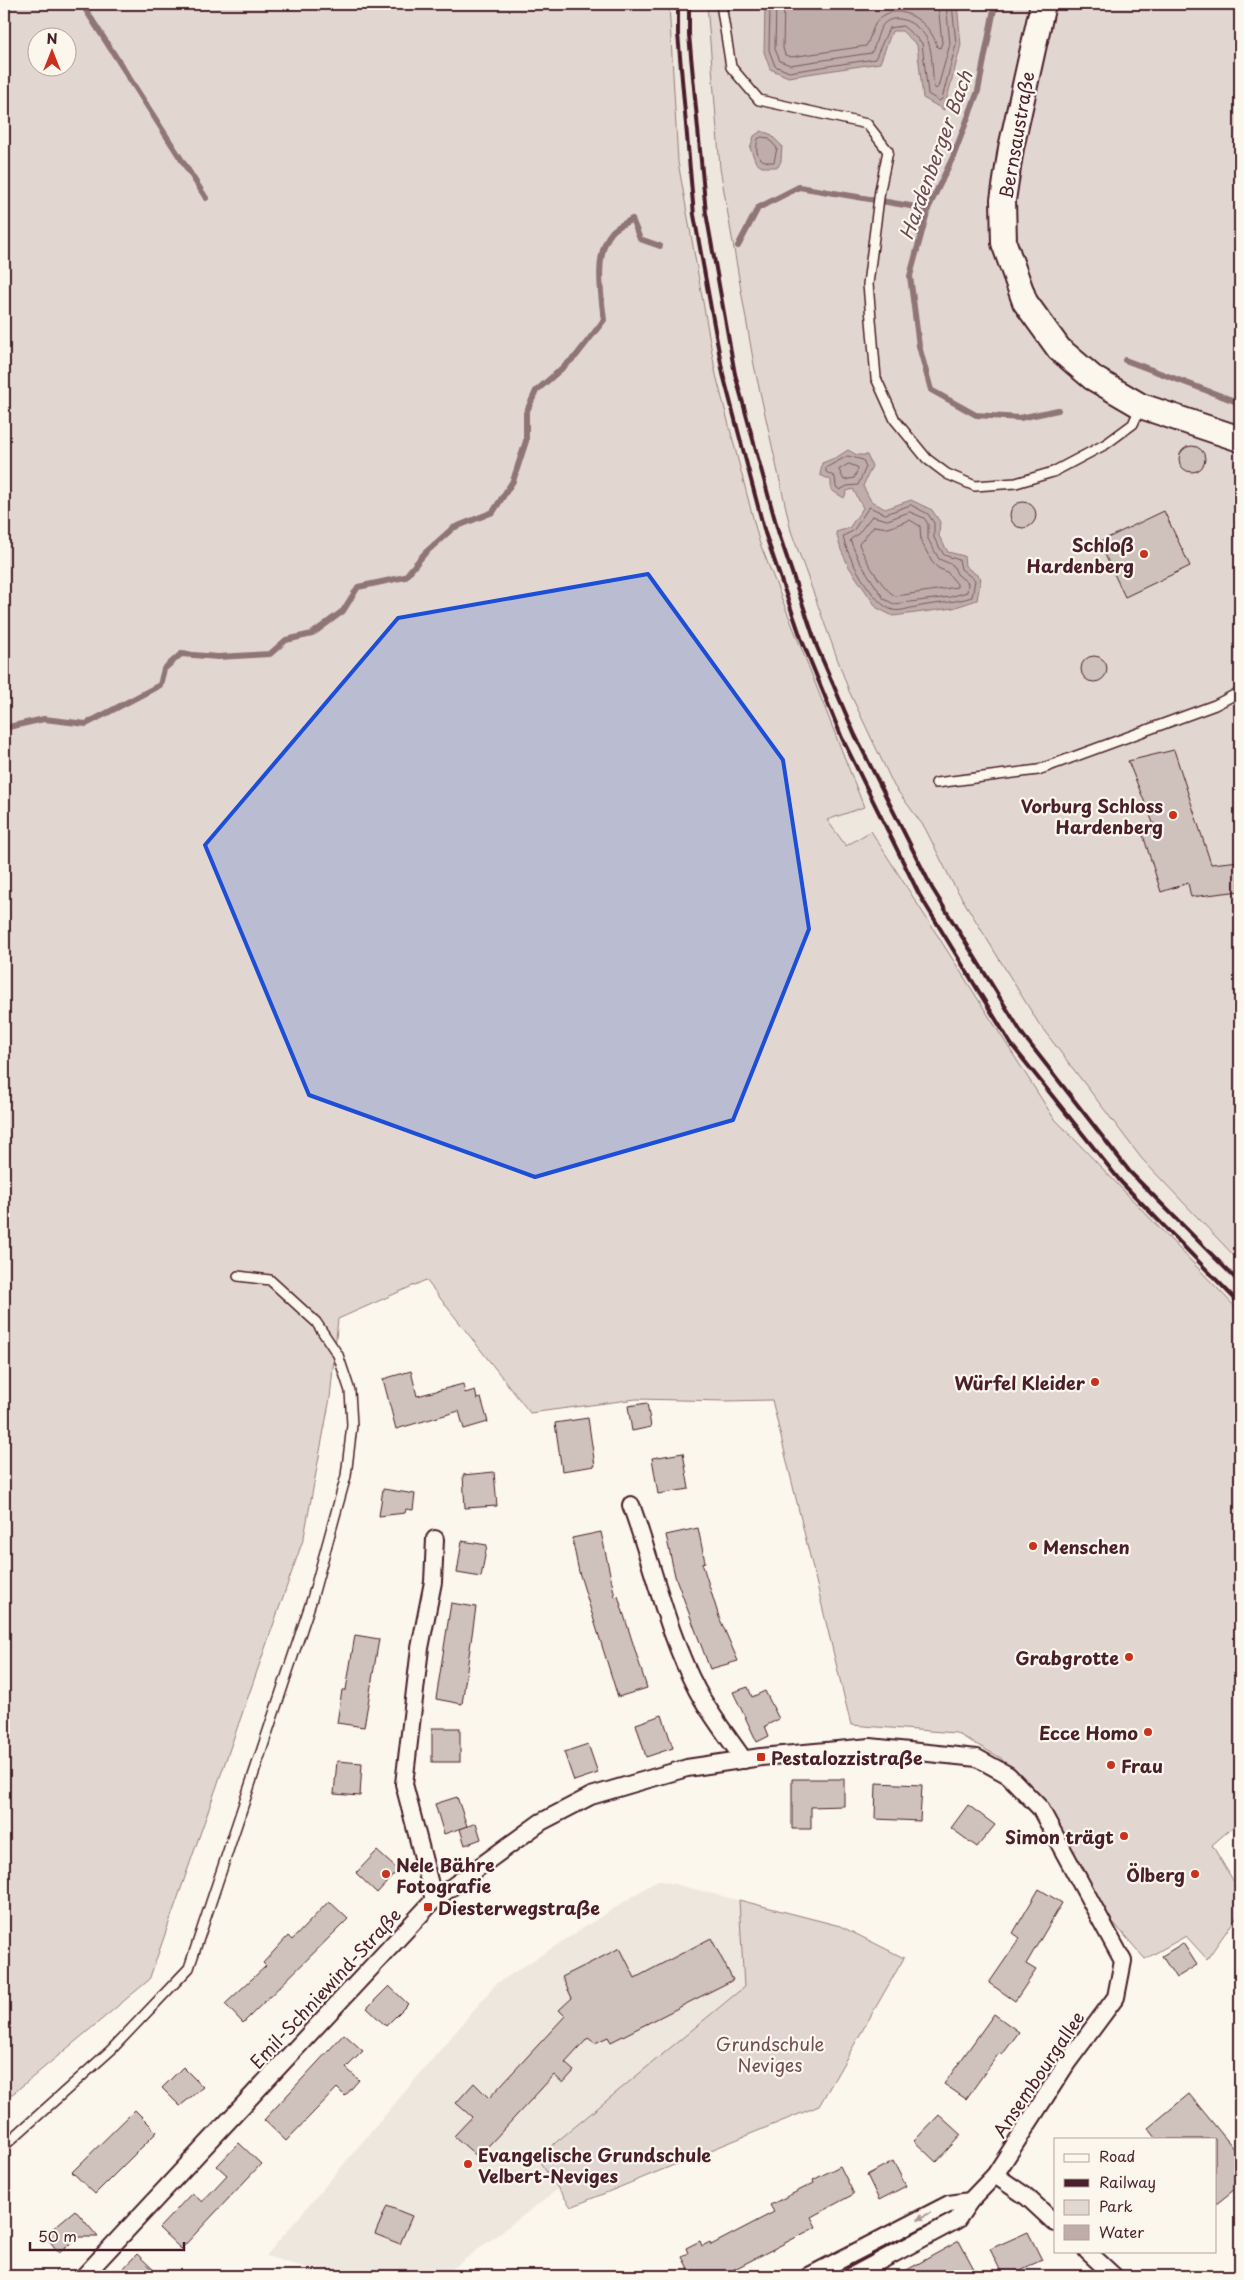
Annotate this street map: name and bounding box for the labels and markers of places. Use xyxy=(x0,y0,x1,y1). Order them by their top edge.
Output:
place label: Schloß Hardenberg xyxy=(1027,531,1134,579)
marker: Schloß Hardenberg xyxy=(1138,548,1150,560)
place label: Vorburg Schloss Hardenberg xyxy=(1021,792,1163,840)
marker: Vorburg Schloss Hardenberg xyxy=(1167,809,1179,821)
place label: Würfel Kleider xyxy=(954,1369,1086,1396)
marker: Würfel Kleider xyxy=(1089,1376,1101,1388)
place label: Menschen xyxy=(1043,1533,1130,1560)
marker: Menschen xyxy=(1027,1540,1039,1552)
place label: Grabgrotte xyxy=(1015,1644,1119,1671)
marker: Grabgrotte xyxy=(1123,1651,1135,1663)
place label: Ecce Homo xyxy=(1039,1719,1138,1746)
marker: Ecce Homo xyxy=(1142,1726,1154,1738)
place label: Pestalozzistraße xyxy=(771,1744,923,1771)
marker: Pestalozzistraße xyxy=(755,1751,767,1763)
place label: Frau xyxy=(1121,1752,1163,1779)
marker: Frau xyxy=(1105,1759,1117,1771)
place label: Simon trägt xyxy=(1005,1823,1114,1850)
marker: Simon trägt xyxy=(1118,1830,1130,1842)
place label: Nele Bähre Fotografie xyxy=(396,1851,495,1899)
place label: Ölberg xyxy=(1126,1861,1185,1888)
marker: Nele Bähre Fotografie xyxy=(380,1868,392,1880)
marker: Ölberg xyxy=(1189,1868,1201,1880)
place label: Diesterwegstraße xyxy=(438,1894,600,1921)
marker: Diesterwegstraße xyxy=(422,1901,434,1913)
place label: Evangelische Grundschule Velbert-Neviges xyxy=(478,2141,711,2189)
marker: Evangelische Grundschule Velbert-Neviges xyxy=(462,2158,474,2170)

